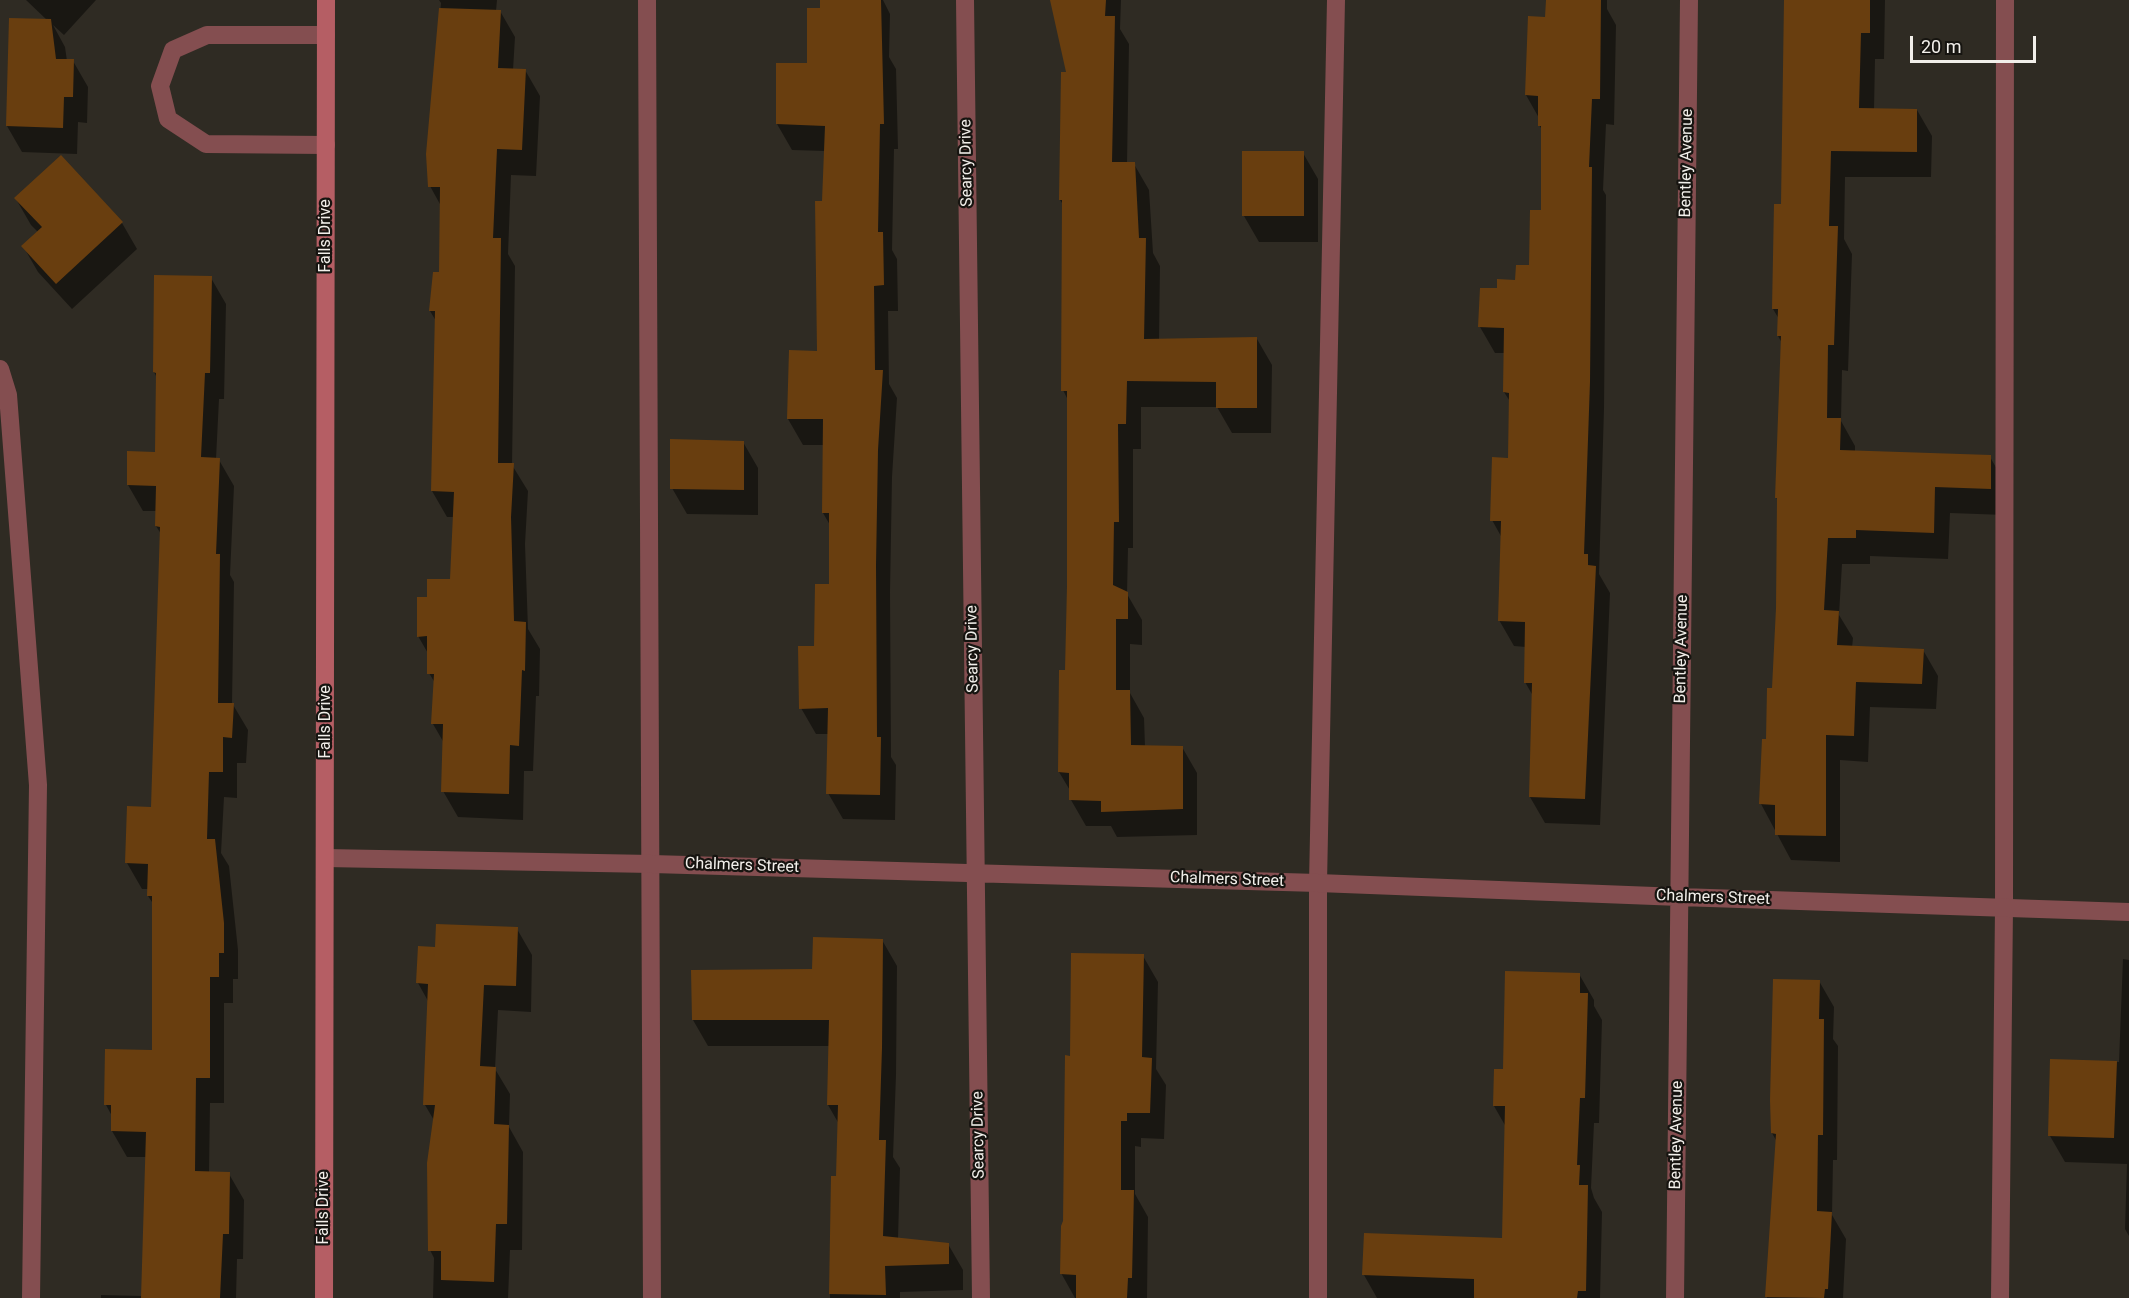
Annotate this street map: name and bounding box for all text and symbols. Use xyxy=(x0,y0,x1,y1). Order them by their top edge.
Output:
scale bar xyxy=(1913,24,2039,62)
text: 20 m xyxy=(1921,36,1961,57)
street label: Bentley Avenue xyxy=(1676,109,1698,217)
street label: Searcy Drive xyxy=(957,119,977,207)
street label: Falls Drive xyxy=(316,199,336,273)
street label: Bentley Avenue xyxy=(1671,595,1693,703)
street label: Searcy Drive xyxy=(963,605,983,693)
street label: Falls Drive xyxy=(316,685,336,759)
street label: Chalmers Street xyxy=(685,854,799,878)
street label: Chalmers Street xyxy=(1170,868,1284,892)
street label: Chalmers Street xyxy=(1656,886,1770,910)
street label: Bentley Avenue xyxy=(1666,1081,1688,1189)
street label: Searcy Drive xyxy=(969,1091,989,1179)
street label: Falls Drive xyxy=(314,1171,334,1245)

